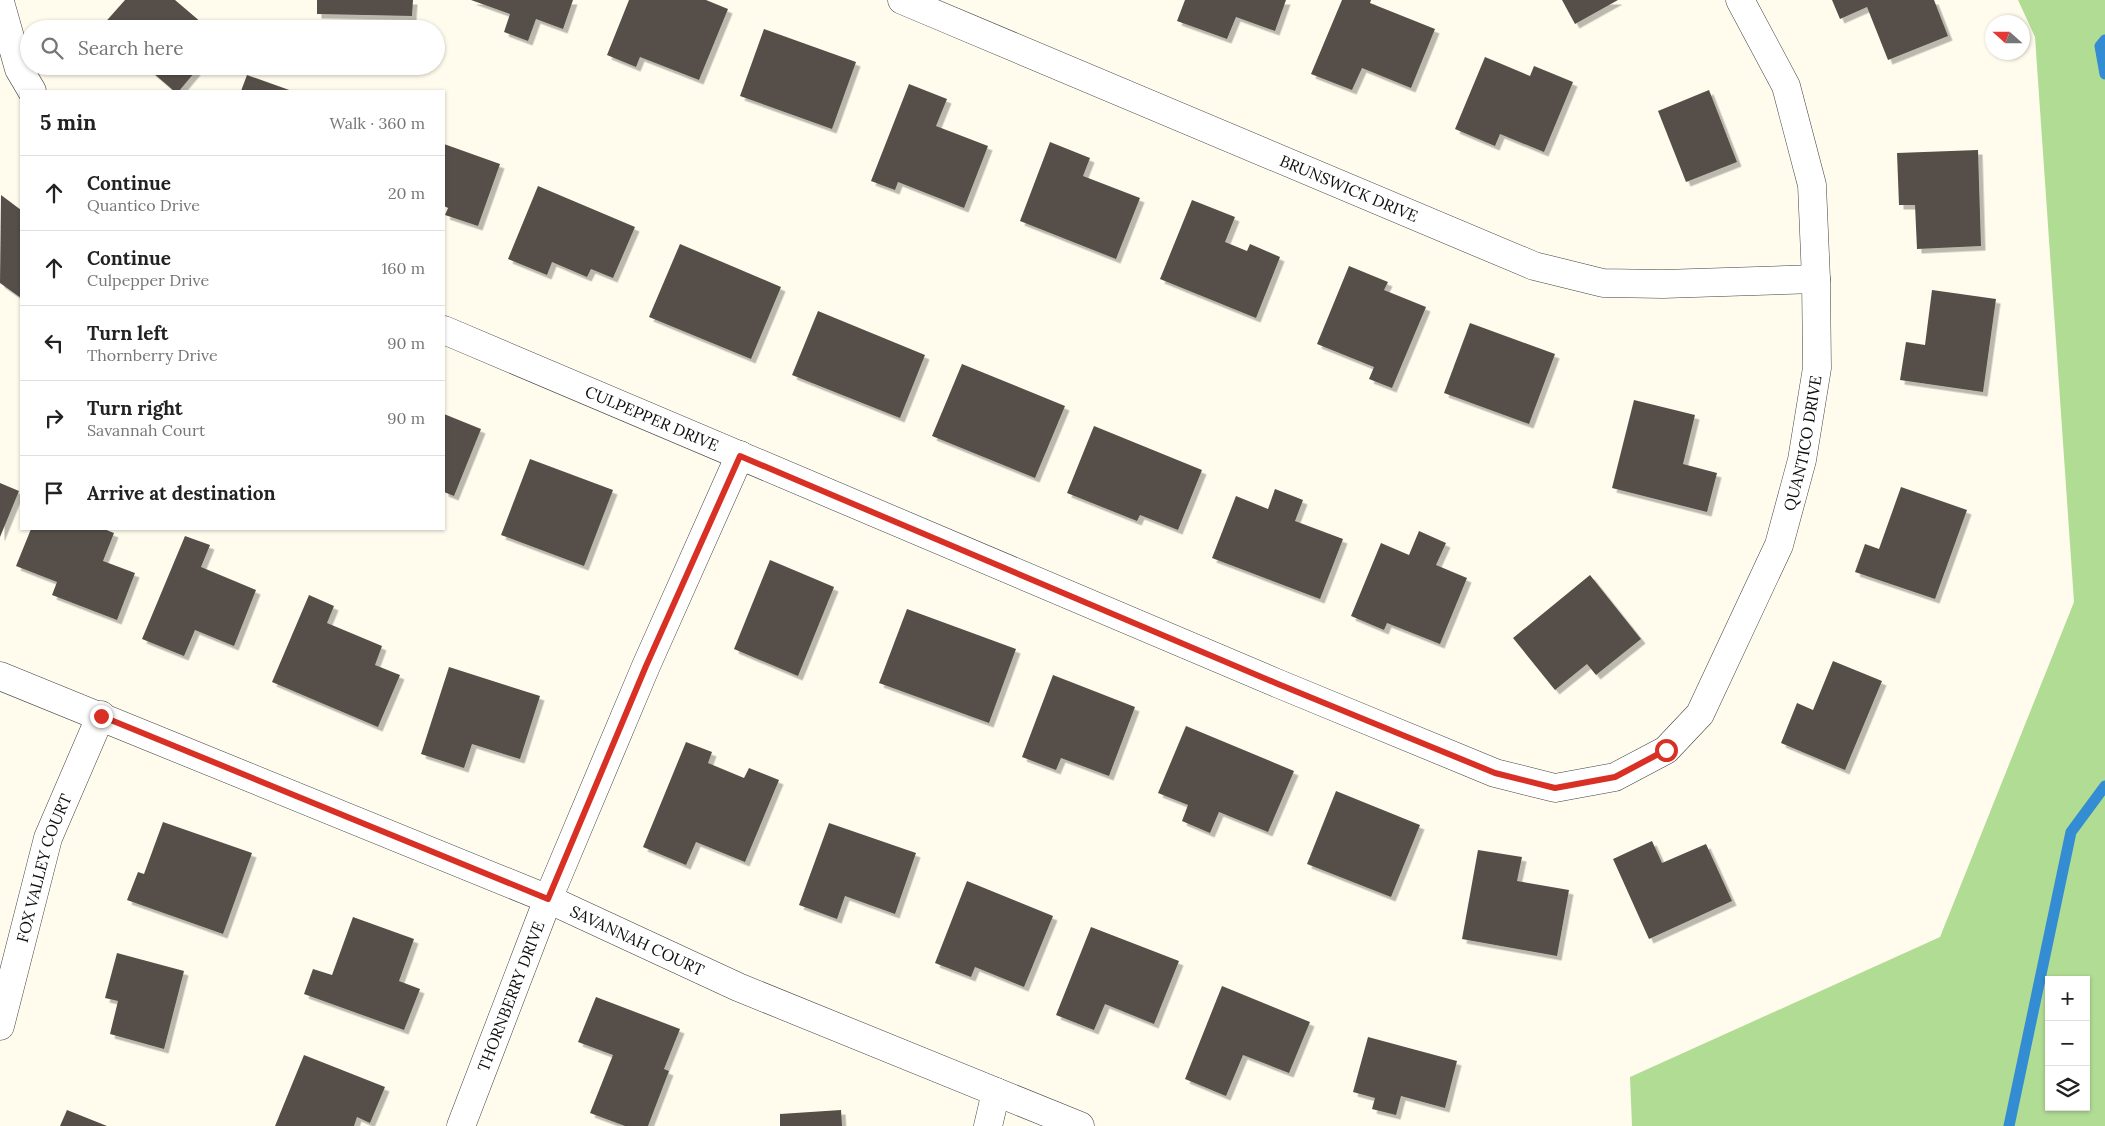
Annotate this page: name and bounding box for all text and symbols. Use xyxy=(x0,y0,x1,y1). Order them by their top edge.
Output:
north arrow xyxy=(1985,15,2030,60)
search box xyxy=(20,20,445,75)
icon: search xyxy=(38,34,66,62)
text: Search here xyxy=(78,36,184,60)
text: 5 min xyxy=(40,109,96,136)
text: Walk · 360 m xyxy=(329,113,425,133)
street label: BRUNSWICK DRIVE xyxy=(1277,150,1421,226)
text: Continue xyxy=(87,171,171,195)
icon: ahead xyxy=(40,179,68,207)
text: 20 m xyxy=(388,183,425,203)
text: Quantico Drive xyxy=(87,195,200,215)
text: Continue xyxy=(87,246,171,270)
icon: ahead xyxy=(40,254,68,282)
text: 160 m xyxy=(381,258,425,278)
text: Culpepper Drive xyxy=(87,270,209,290)
text: Turn left xyxy=(87,321,168,345)
icon: left xyxy=(40,329,68,357)
text: 90 m xyxy=(387,333,425,353)
text: Thornberry Drive xyxy=(87,345,218,365)
street label: QUANTICO DRIVE xyxy=(1779,374,1826,513)
street label: CULPEPPER DRIVE xyxy=(582,381,722,455)
text: Turn right xyxy=(87,396,183,420)
icon: right xyxy=(40,404,68,432)
text: 90 m xyxy=(387,408,425,428)
text: Savannah Court xyxy=(87,420,205,440)
icon: arrive xyxy=(40,479,68,507)
text: Arrive at destination xyxy=(87,481,276,505)
route end xyxy=(90,705,113,728)
route start xyxy=(1655,739,1678,762)
street label: FOX VALLEY COURT xyxy=(12,791,76,944)
street label: SAVANNAH COURT xyxy=(567,901,708,980)
street label: THORNBERRY DRIVE xyxy=(473,918,549,1074)
map controls xyxy=(2045,976,2090,1111)
button: + xyxy=(2045,976,2090,1021)
button: − xyxy=(2045,1021,2090,1066)
button: layers xyxy=(2045,1066,2090,1111)

